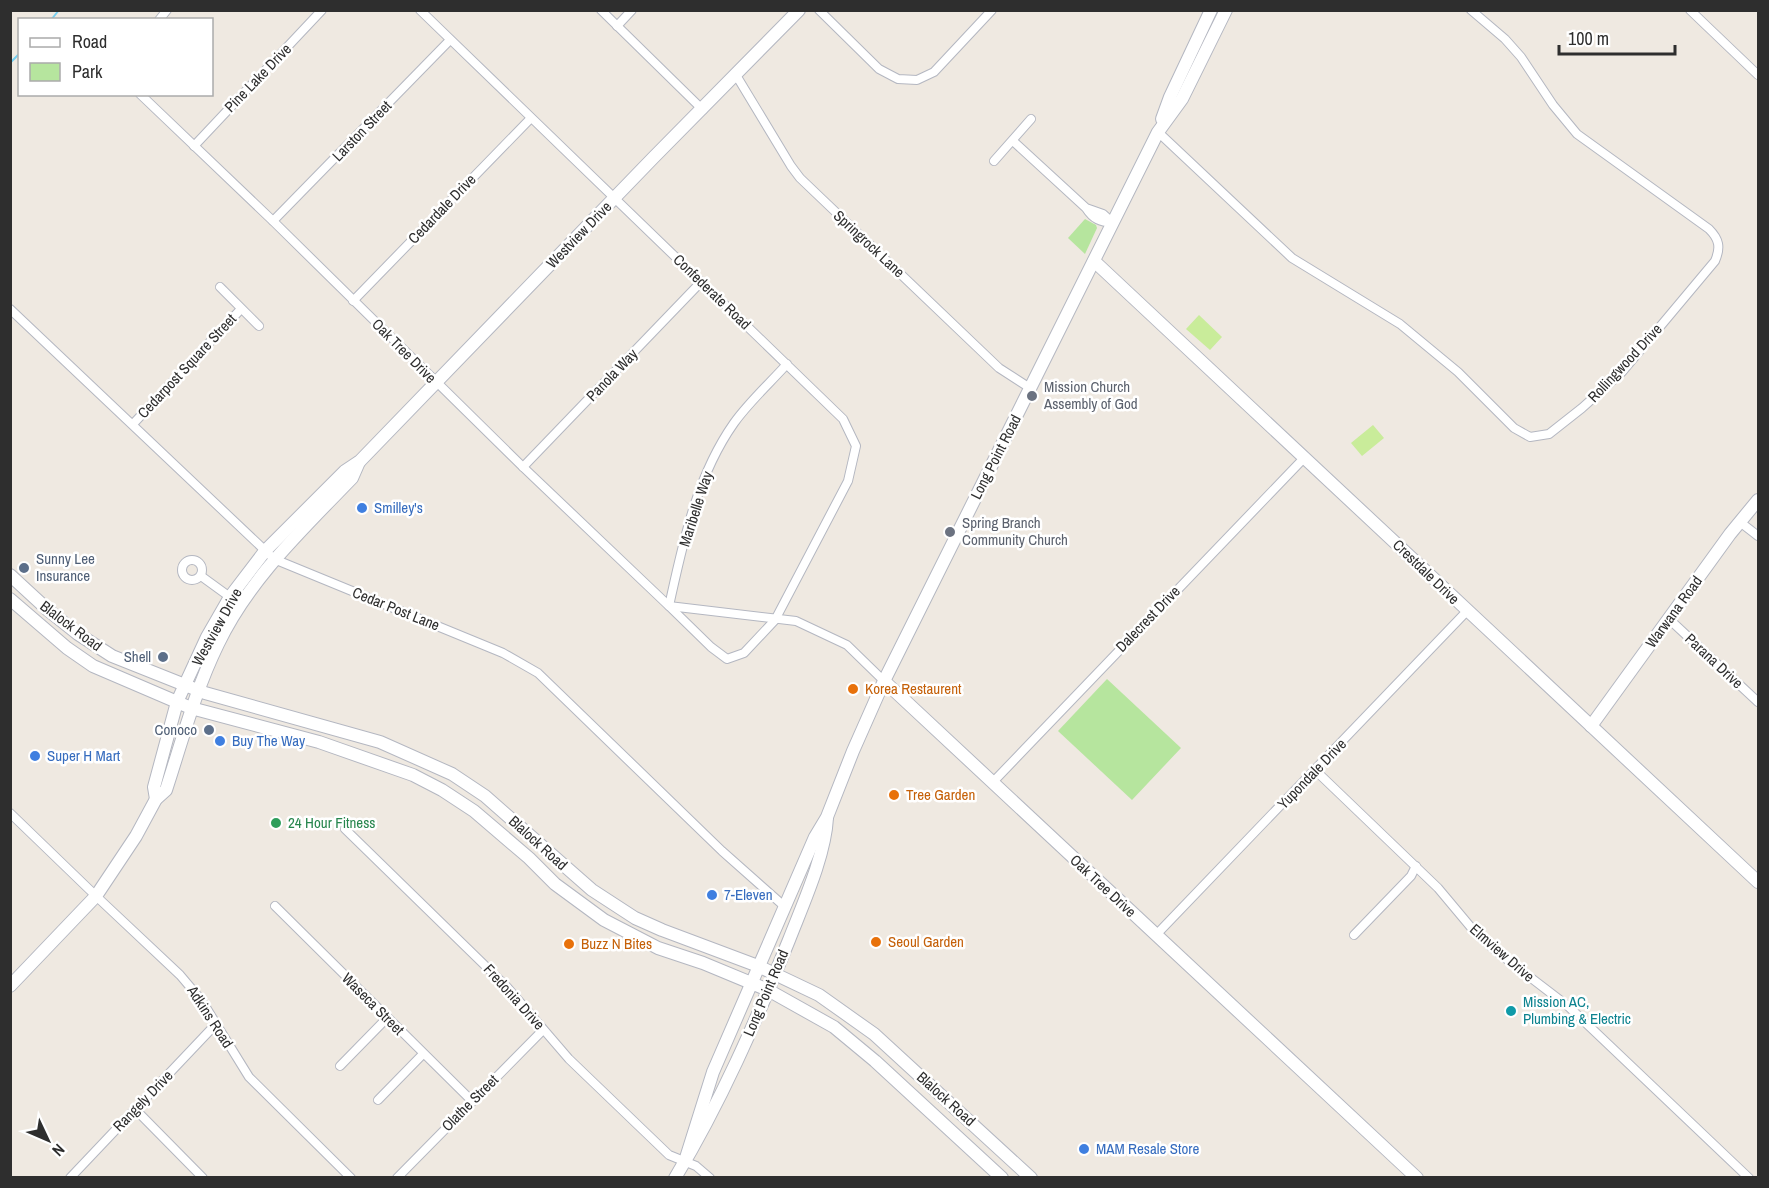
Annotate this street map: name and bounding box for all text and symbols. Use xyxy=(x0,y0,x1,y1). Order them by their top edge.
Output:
legend xyxy=(18,18,213,96)
scale bar xyxy=(1559,18,1674,56)
text: 100 m xyxy=(1568,26,1609,51)
text: Road xyxy=(72,29,107,54)
street label: Pine Lake Drive xyxy=(219,39,296,117)
text: Park xyxy=(72,59,103,84)
street label: Larston Street xyxy=(327,95,396,166)
street label: Cedardale Drive xyxy=(403,169,480,248)
street label: Westview Drive xyxy=(541,196,616,273)
street label: Springrock Lane xyxy=(829,205,910,282)
street label: Confederate Road xyxy=(669,249,756,334)
street label: Cedarpost Square Street xyxy=(133,308,241,423)
street label: Oak Tree Drive xyxy=(367,314,441,388)
street label: Rollingwood Drive xyxy=(1583,319,1667,407)
street label: Panola Way xyxy=(581,343,643,406)
place label: Mission Church Assembly of God xyxy=(1043,376,1138,414)
marker: Mission Church Assembly of God xyxy=(1025,389,1039,403)
street label: Long Point Road xyxy=(965,411,1026,503)
street label: Maribelle Way xyxy=(673,468,718,549)
place label: Smilley's xyxy=(374,497,423,518)
marker: Smilley's xyxy=(355,501,369,515)
place label: Spring Branch Community Church xyxy=(962,512,1068,550)
marker: Spring Branch Community Church xyxy=(943,525,957,539)
street label: Crestdale Drive xyxy=(1388,534,1464,609)
place label: Sunny Lee Insurance xyxy=(36,548,95,586)
marker: Sunny Lee Insurance xyxy=(17,561,31,575)
street label: Warwana Road xyxy=(1640,571,1707,652)
street label: Dalecrest Drive xyxy=(1111,581,1185,656)
street label: Cedar Post Lane xyxy=(349,582,443,636)
street label: Westview Drive xyxy=(187,584,247,669)
street label: Blalock Road xyxy=(36,595,107,656)
street label: Parana Drive xyxy=(1681,628,1748,693)
place label: Shell xyxy=(124,646,151,667)
marker: Shell xyxy=(156,650,170,664)
place label: Korea Restaurent xyxy=(865,678,962,699)
marker: Korea Restaurent xyxy=(846,682,860,696)
place label: Conoco xyxy=(155,719,197,740)
marker: Conoco xyxy=(202,723,216,737)
place label: Buy The Way xyxy=(232,730,306,751)
marker: Buy The Way xyxy=(213,734,227,748)
street label: Yupondale Drive xyxy=(1272,734,1351,814)
place label: Super H Mart xyxy=(47,745,121,766)
marker: Super H Mart xyxy=(28,749,42,763)
place label: Tree Garden xyxy=(906,784,975,805)
marker: Tree Garden xyxy=(887,788,901,802)
street label: Blalock Road xyxy=(504,811,572,875)
place label: 24 Hour Fitness xyxy=(288,812,376,833)
marker: 24 Hour Fitness xyxy=(269,816,283,830)
street label: Oak Tree Drive xyxy=(1066,850,1141,922)
place label: 7-Eleven xyxy=(724,884,773,905)
marker: 7-Eleven xyxy=(705,888,719,902)
street label: Elmview Drive xyxy=(1466,919,1539,987)
place label: Seoul Garden xyxy=(888,931,964,952)
place label: Buzz N Bites xyxy=(581,933,652,954)
marker: Seoul Garden xyxy=(869,935,883,949)
marker: Buzz N Bites xyxy=(562,937,576,951)
street label: Long Point Road xyxy=(738,946,793,1039)
street label: Fredonia Drive xyxy=(479,959,550,1034)
street label: Waseca Street xyxy=(338,968,410,1040)
street label: Adkins Road xyxy=(182,981,238,1052)
place label: Mission AC, Plumbing & Electric xyxy=(1523,991,1631,1029)
marker: Mission AC, Plumbing & Electric xyxy=(1504,1004,1518,1018)
street label: Rangely Drive xyxy=(108,1065,177,1136)
street label: Blalock Road xyxy=(912,1067,980,1131)
street label: Olathe Street xyxy=(437,1069,503,1136)
north arrow xyxy=(18,1110,78,1170)
place label: MAM Resale Store xyxy=(1096,1138,1199,1159)
text: N xyxy=(48,1139,70,1161)
marker: MAM Resale Store xyxy=(1077,1142,1091,1156)

